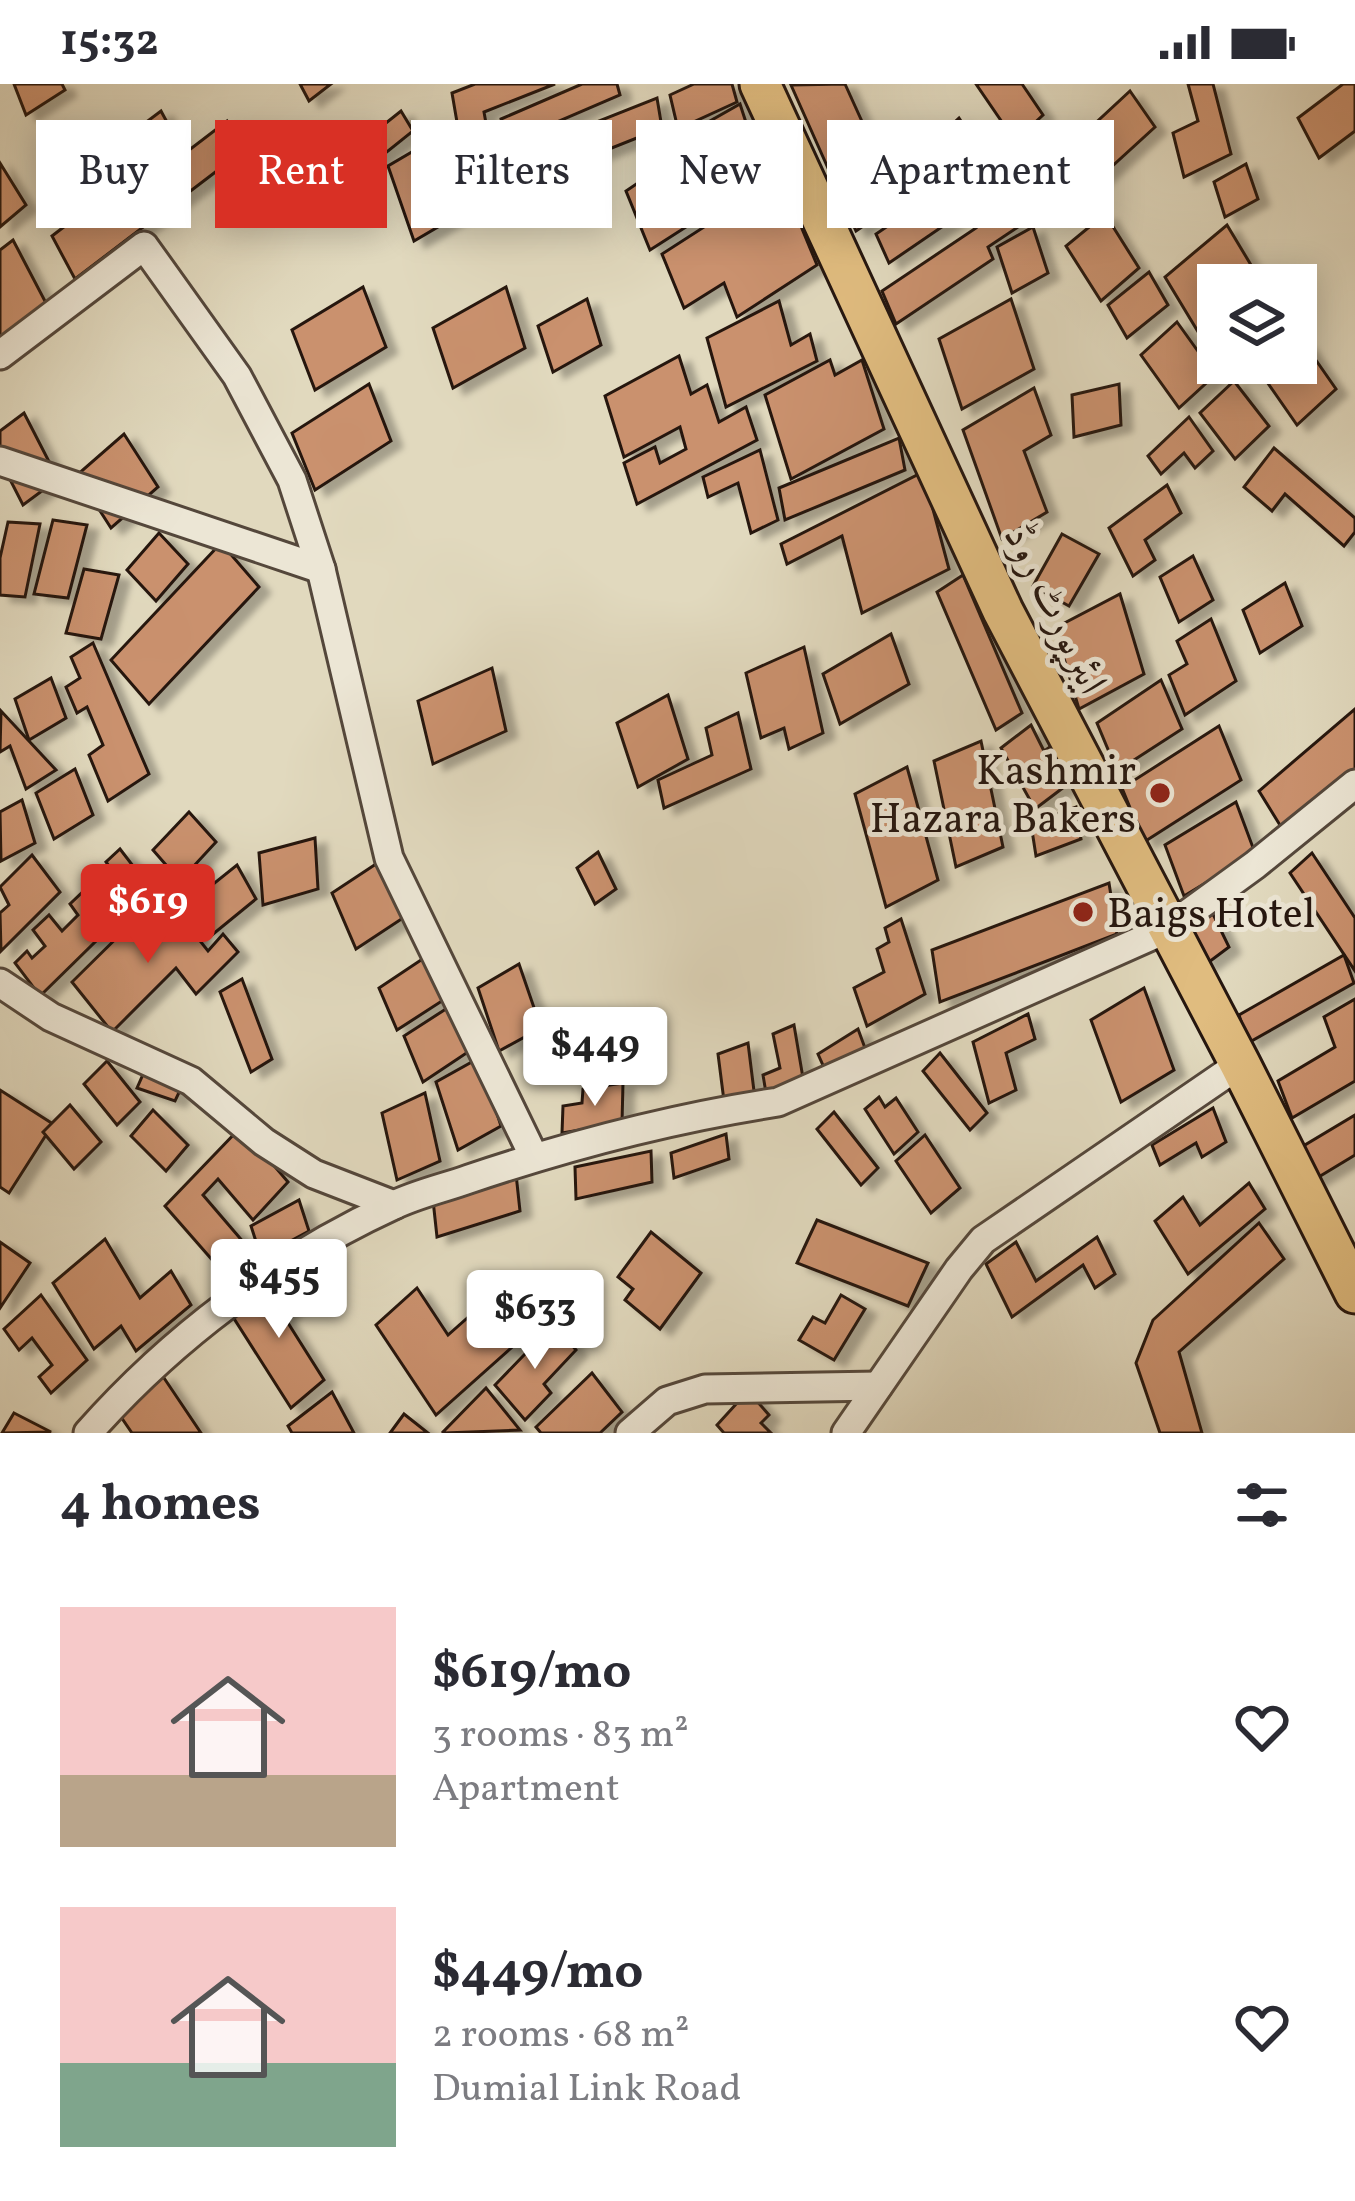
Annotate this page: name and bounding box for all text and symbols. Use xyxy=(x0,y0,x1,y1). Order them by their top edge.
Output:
text: 15:32 xyxy=(60,11,159,74)
chip: Buy xyxy=(36,120,191,228)
chip: Rent xyxy=(215,120,387,228)
chip: Filters xyxy=(411,120,612,228)
chip: New xyxy=(636,120,803,228)
chip: Apartment xyxy=(827,120,1114,228)
map controls xyxy=(1197,264,1317,384)
button: layers xyxy=(1197,264,1317,384)
street label: ایئرپورٹ روڈ xyxy=(986,515,1119,705)
place label: Kashmir Hazara Bakers xyxy=(870,744,1136,851)
marker: Kashmir Hazara Bakers xyxy=(1147,780,1173,806)
pin: $619 xyxy=(77,864,219,966)
text: $619 xyxy=(108,876,188,930)
place label: Baigs Hotel xyxy=(1107,887,1315,946)
marker: Baigs Hotel xyxy=(1070,899,1096,925)
pin: $449 xyxy=(524,1007,666,1109)
text: $449 xyxy=(550,1019,640,1073)
pin: $455 xyxy=(208,1239,350,1341)
text: $455 xyxy=(238,1251,320,1305)
pin: $633 xyxy=(464,1270,606,1372)
text: $633 xyxy=(494,1282,576,1336)
text: 4 homes xyxy=(60,1470,261,1541)
icon: filters xyxy=(1229,1472,1295,1538)
text: $619/mo xyxy=(432,1638,631,1709)
icon: home xyxy=(156,1655,300,1799)
icon: heart xyxy=(1229,1694,1295,1760)
text: 3 rooms · 83 m² xyxy=(432,1709,689,1763)
text: Apartment xyxy=(432,1763,620,1817)
text: $449/mo xyxy=(432,1938,643,2009)
icon: home xyxy=(156,1955,300,2099)
icon: heart xyxy=(1229,1994,1295,2060)
text: 2 rooms · 68 m² xyxy=(432,2009,689,2063)
text: Dumial Link Road xyxy=(432,2063,742,2117)

